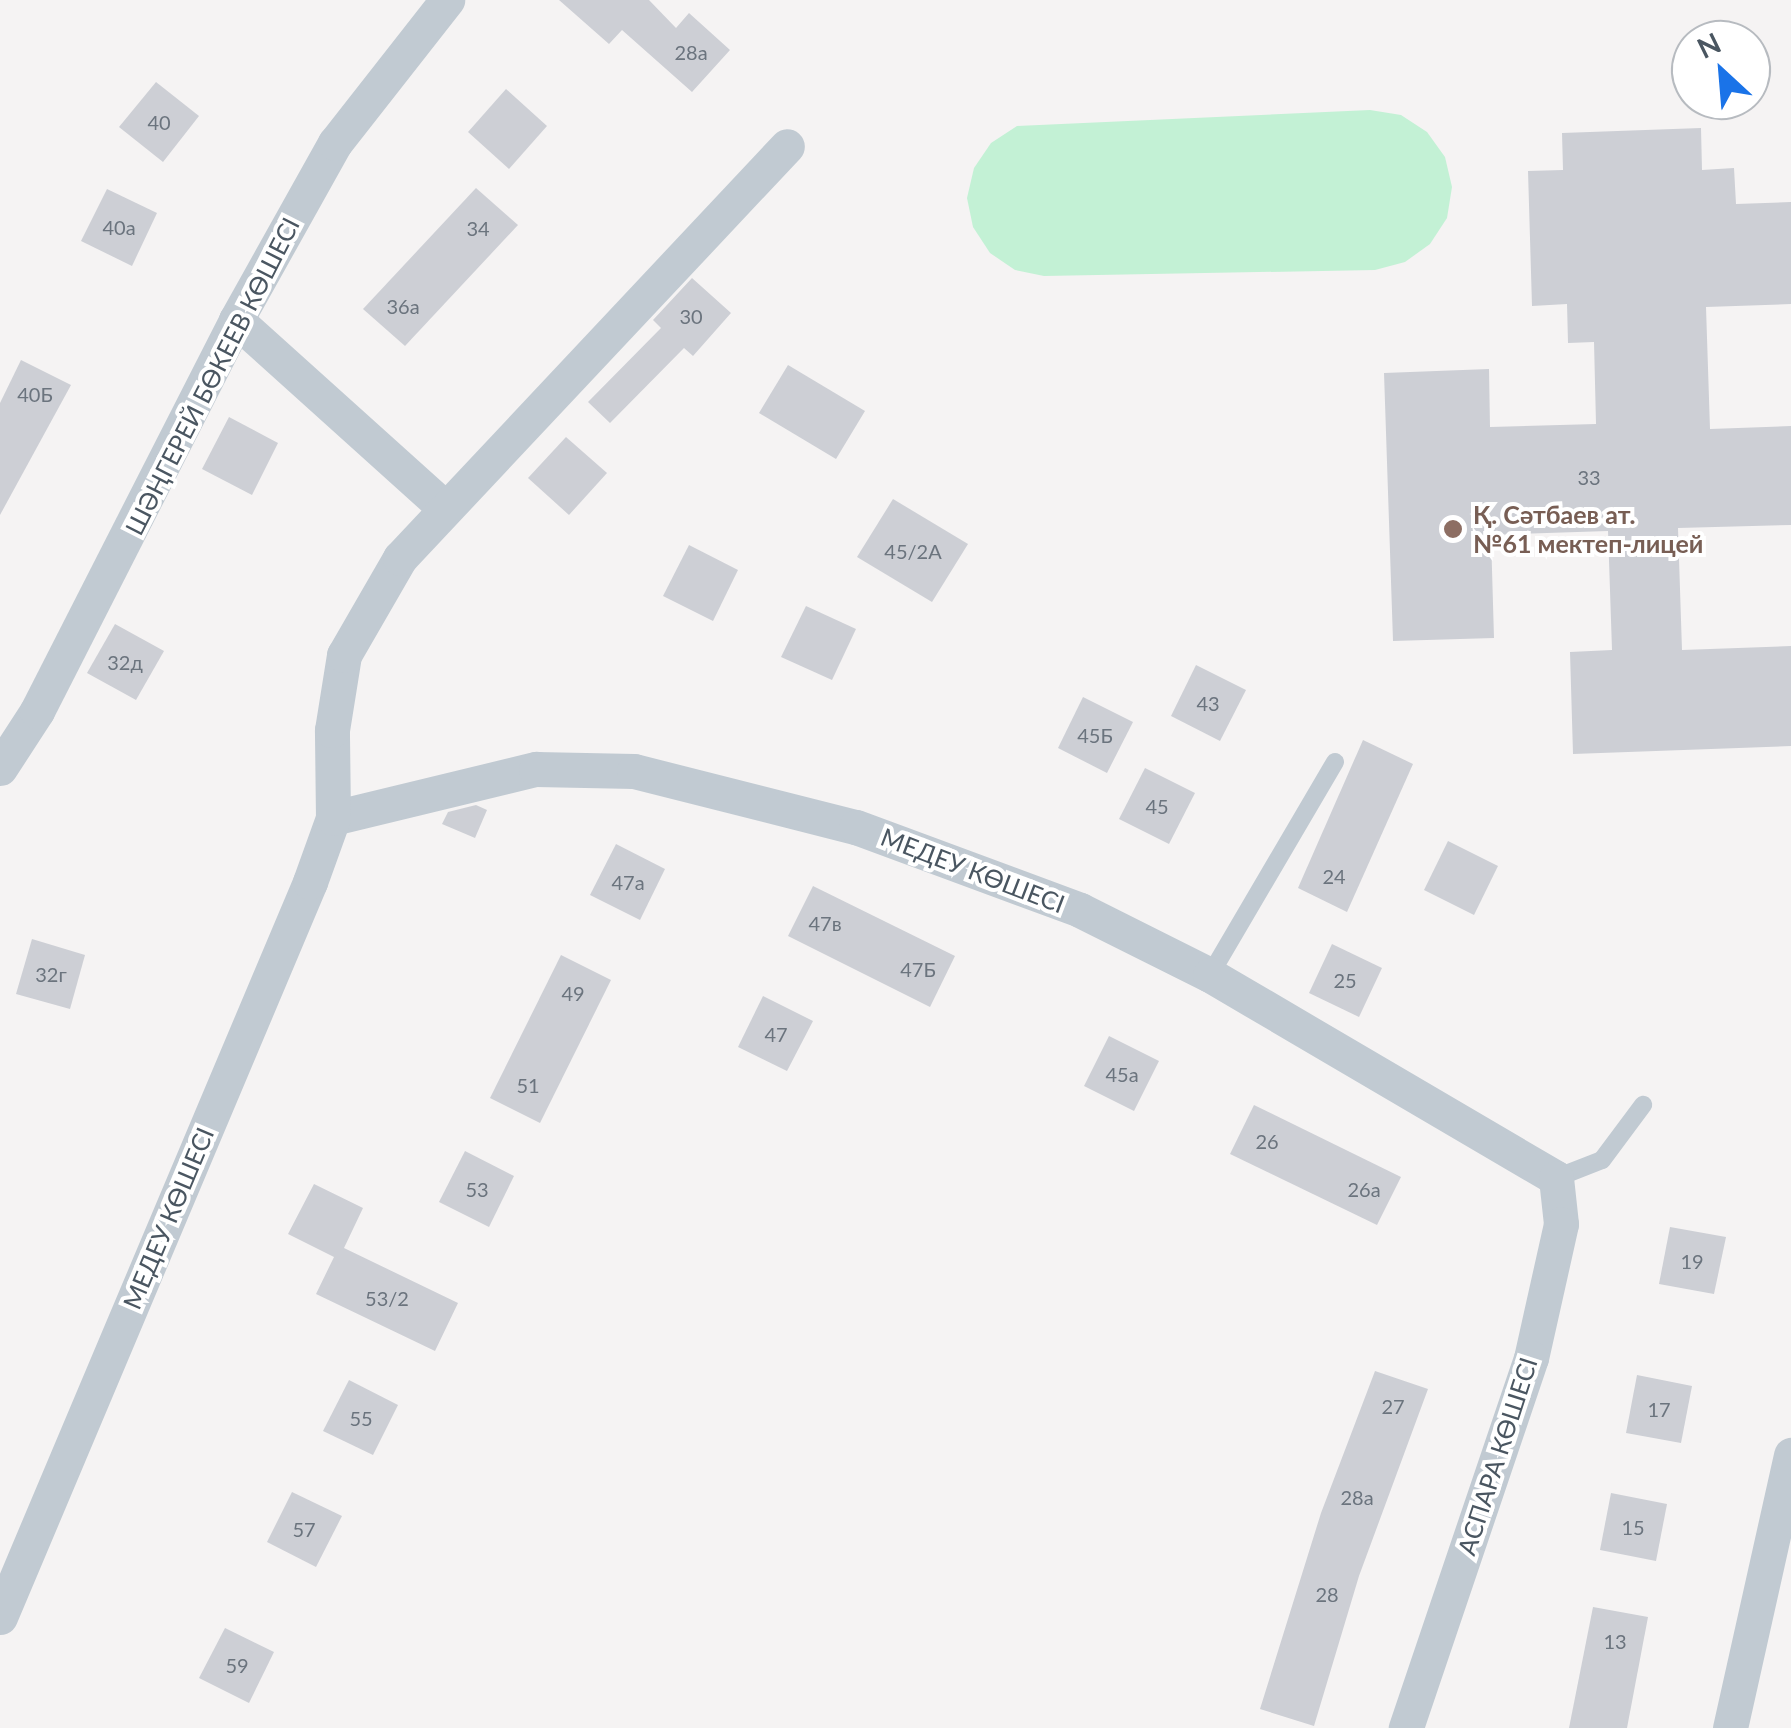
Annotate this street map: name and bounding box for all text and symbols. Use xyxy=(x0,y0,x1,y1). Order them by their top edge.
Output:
north arrow xyxy=(1671,20,1771,120)
text: N xyxy=(1692,25,1726,65)
house number: 28а xyxy=(674,40,708,64)
house number: 40 xyxy=(147,110,171,134)
street label: ШӘҢГЕРЕЙ БӨКЕЕВ КӨШЕСІ xyxy=(119,212,305,540)
house number: 40а xyxy=(102,215,136,239)
house number: 34 xyxy=(466,216,490,240)
house number: 36а xyxy=(386,294,420,318)
house number: 30 xyxy=(679,304,703,328)
house number: 40Б xyxy=(17,382,53,406)
house number: 33 xyxy=(1577,465,1601,489)
place label: Қ. Сәтбаев ат. №61 мектеп-лицей xyxy=(1473,500,1703,559)
marker: Қ. Сәтбаев ат. №61 мектеп-лицей xyxy=(1442,518,1464,540)
house number: 45/2А xyxy=(884,539,942,563)
house number: 32д xyxy=(107,650,143,674)
house number: 43 xyxy=(1196,691,1220,715)
house number: 45Б xyxy=(1077,723,1113,747)
house number: 45 xyxy=(1145,794,1169,818)
street label: МЕДЕУ КӨШЕСІ xyxy=(877,821,1069,919)
house number: 24 xyxy=(1322,864,1346,888)
house number: 47а xyxy=(611,870,645,894)
house number: 47в xyxy=(808,911,842,935)
house number: 47Б xyxy=(900,957,936,981)
house number: 32г xyxy=(35,962,67,986)
house number: 25 xyxy=(1333,968,1357,992)
house number: 49 xyxy=(561,981,585,1005)
house number: 47 xyxy=(764,1022,788,1046)
house number: 45а xyxy=(1105,1062,1139,1086)
house number: 51 xyxy=(516,1073,540,1097)
street label: МЕДЕУ КӨШЕСІ xyxy=(116,1123,220,1313)
house number: 26 xyxy=(1255,1129,1279,1153)
house number: 53 xyxy=(465,1177,489,1201)
house number: 26а xyxy=(1347,1177,1381,1201)
house number: 19 xyxy=(1680,1249,1704,1273)
house number: 53/2 xyxy=(365,1286,409,1310)
street label: АСПАРА КӨШЕСІ xyxy=(1451,1353,1543,1559)
house number: 27 xyxy=(1381,1394,1405,1418)
house number: 17 xyxy=(1647,1397,1671,1421)
house number: 55 xyxy=(349,1406,373,1430)
house number: 28а xyxy=(1340,1485,1374,1509)
house number: 15 xyxy=(1621,1515,1645,1539)
house number: 57 xyxy=(292,1517,316,1541)
house number: 28 xyxy=(1315,1582,1339,1606)
house number: 13 xyxy=(1603,1629,1627,1653)
house number: 59 xyxy=(225,1653,249,1677)

